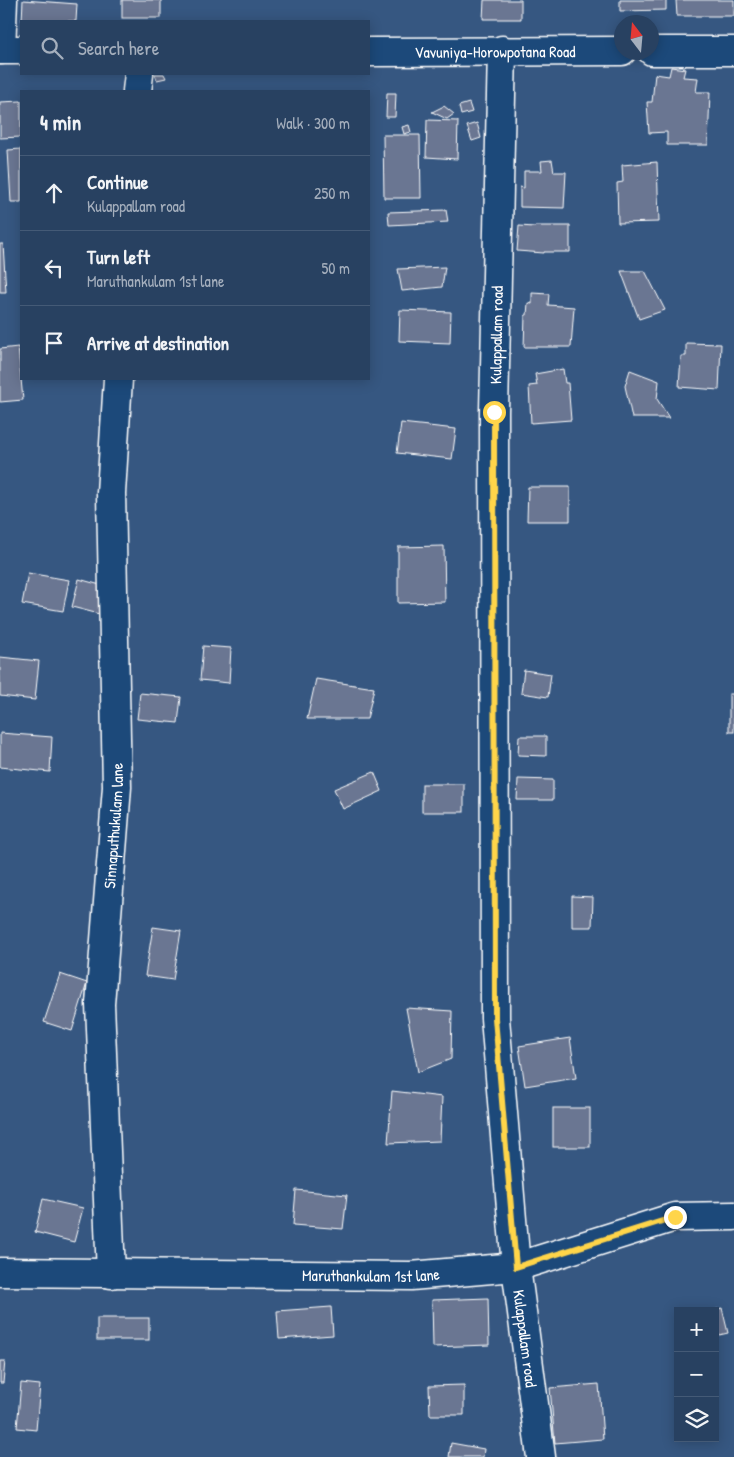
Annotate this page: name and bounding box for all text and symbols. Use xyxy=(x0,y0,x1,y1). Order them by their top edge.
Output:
north arrow xyxy=(614,15,659,60)
search box xyxy=(20,20,370,75)
icon: search xyxy=(38,34,66,62)
text: Search here xyxy=(78,35,159,61)
street label: Vavuniya-Horowpotana Road xyxy=(414,40,576,63)
text: 4 min xyxy=(40,108,81,137)
text: Walk · 300 m xyxy=(276,112,350,134)
text: Continue xyxy=(87,169,148,195)
icon: ahead xyxy=(40,179,68,207)
text: 250 m xyxy=(314,182,350,204)
text: Kulappallam road xyxy=(87,195,185,217)
text: Turn left xyxy=(87,244,150,270)
icon: left xyxy=(40,254,68,282)
text: 50 m xyxy=(322,257,350,279)
text: Maruthankulam 1st lane xyxy=(87,270,225,292)
street label: Kulappallam road xyxy=(484,286,508,384)
icon: arrive xyxy=(40,329,68,357)
text: Arrive at destination xyxy=(87,330,229,356)
route start xyxy=(483,401,506,424)
street label: Sinnaputhukulam lane xyxy=(98,762,128,889)
route end xyxy=(664,1206,687,1229)
street label: Maruthankulam 1st lane xyxy=(302,1263,441,1287)
street label: Kulappallam road xyxy=(508,1288,543,1389)
map controls xyxy=(674,1307,719,1442)
button: + xyxy=(674,1307,719,1352)
button: − xyxy=(674,1352,719,1397)
button: layers xyxy=(674,1397,719,1442)

